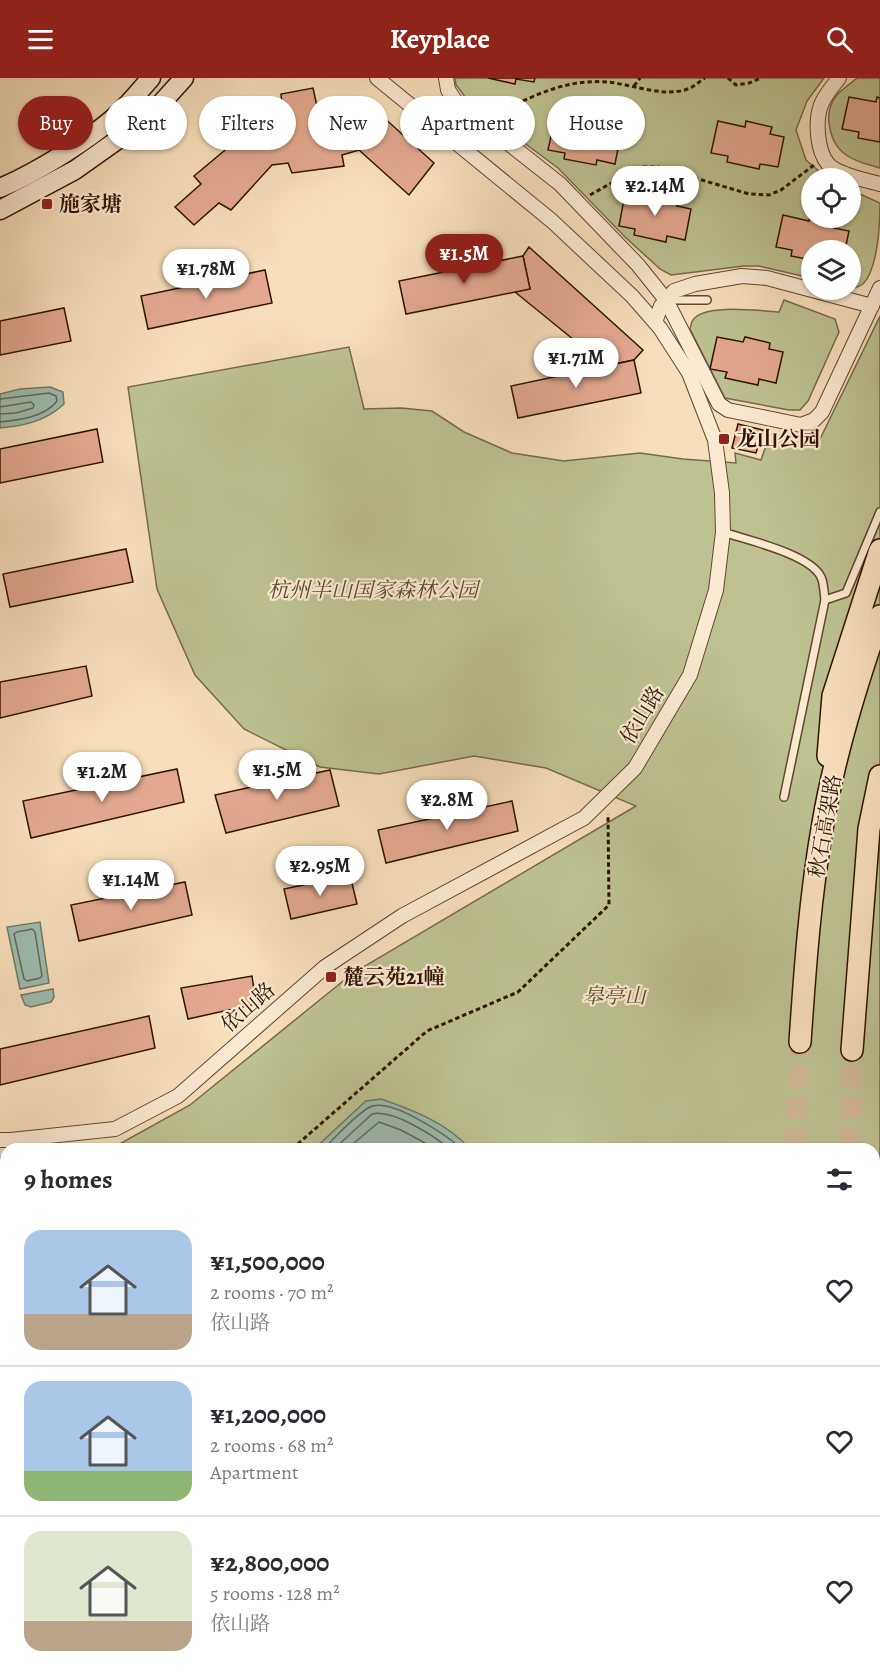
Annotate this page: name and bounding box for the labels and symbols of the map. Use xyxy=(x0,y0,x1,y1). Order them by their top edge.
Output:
pin: ¥2.14M xyxy=(606,166,704,217)
place label: 施家塘 xyxy=(59,190,122,218)
marker: 施家塘 xyxy=(40,197,54,211)
pin: ¥1.5M xyxy=(422,234,506,285)
pin: ¥1.78M xyxy=(157,249,255,300)
pin: ¥1.71M xyxy=(527,338,625,389)
place label: 龙山公园 xyxy=(736,425,820,453)
marker: 龙山公园 xyxy=(717,432,731,446)
park label: 杭州半山国家森林公园 xyxy=(268,576,481,604)
street label: 依山路 xyxy=(614,681,670,749)
pin: ¥1.5M xyxy=(235,750,319,801)
pin: ¥1.2M xyxy=(60,752,144,803)
street label: 秋石高架路 xyxy=(802,772,848,880)
pin: ¥2.8M xyxy=(405,780,489,831)
pin: ¥2.95M xyxy=(271,846,369,897)
pin: ¥1.14M xyxy=(82,860,180,911)
place label: 麓云苑21幢 xyxy=(343,963,445,991)
marker: 麓云苑21幢 xyxy=(324,970,338,984)
street label: 依山路 xyxy=(215,976,281,1038)
park label: 皋亭山 xyxy=(583,982,647,1010)

